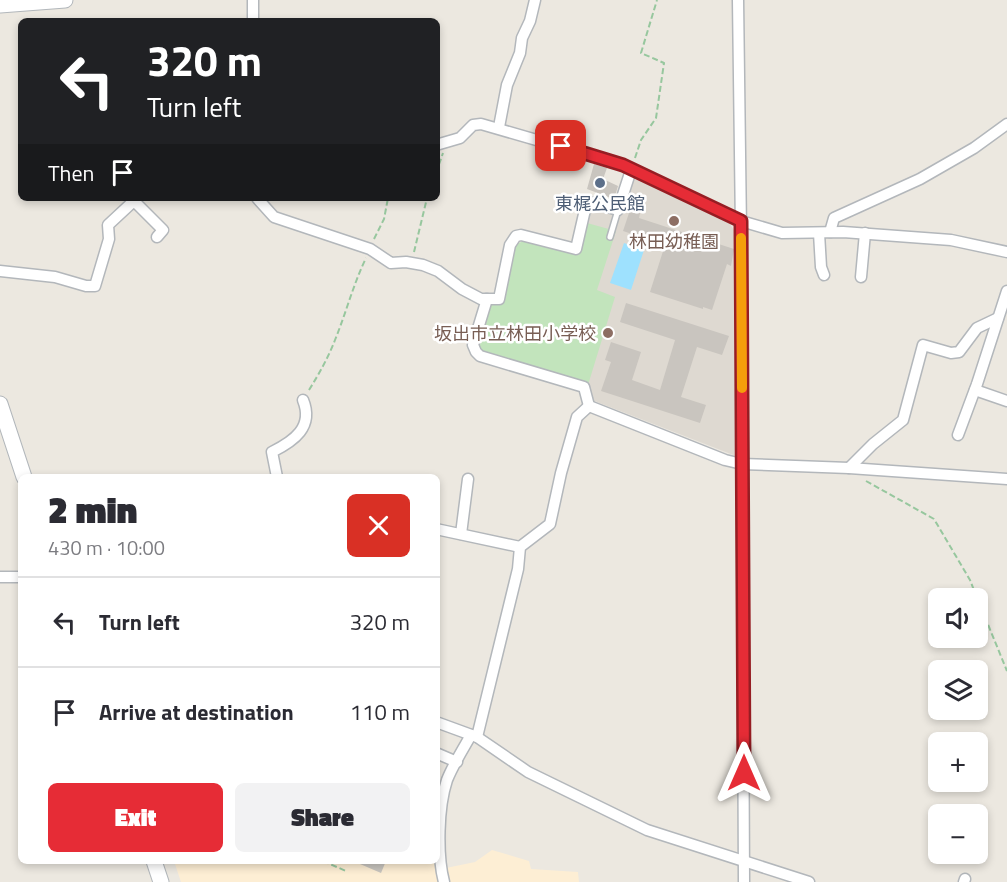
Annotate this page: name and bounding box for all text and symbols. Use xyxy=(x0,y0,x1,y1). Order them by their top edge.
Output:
text: 320 m xyxy=(147,28,262,92)
icon: left xyxy=(48,42,126,120)
text: Turn left xyxy=(147,86,241,127)
pin xyxy=(535,120,586,171)
icon: arrive xyxy=(544,129,577,162)
text: Then xyxy=(48,156,94,190)
icon: arrive xyxy=(106,156,139,189)
marker: 東梶公民館 xyxy=(593,176,607,190)
place label: 東梶公民館 xyxy=(555,190,645,217)
marker: 林田幼稚園 xyxy=(667,214,681,228)
place label: 林田幼稚園 xyxy=(629,228,719,255)
place label: 坂出市立林田小学校 xyxy=(434,320,596,347)
marker: 坂出市立林田小学校 xyxy=(601,326,615,340)
text: 2 min xyxy=(48,482,137,537)
button: close xyxy=(347,494,410,557)
text: 430 m · 10:00 xyxy=(48,532,165,563)
map controls xyxy=(928,588,988,864)
button: sound xyxy=(928,588,988,648)
text: Turn left xyxy=(99,605,180,639)
text: 320 m xyxy=(350,605,410,639)
icon: left xyxy=(48,606,81,639)
button: layers xyxy=(928,660,988,720)
text: Arrive at destination xyxy=(99,695,294,729)
text: 110 m xyxy=(350,695,410,729)
icon: arrive xyxy=(48,696,81,729)
button: + xyxy=(928,732,988,792)
position arrow xyxy=(712,741,776,805)
button: Exit xyxy=(48,783,223,852)
button: Share xyxy=(235,783,410,852)
button: − xyxy=(928,804,988,864)

